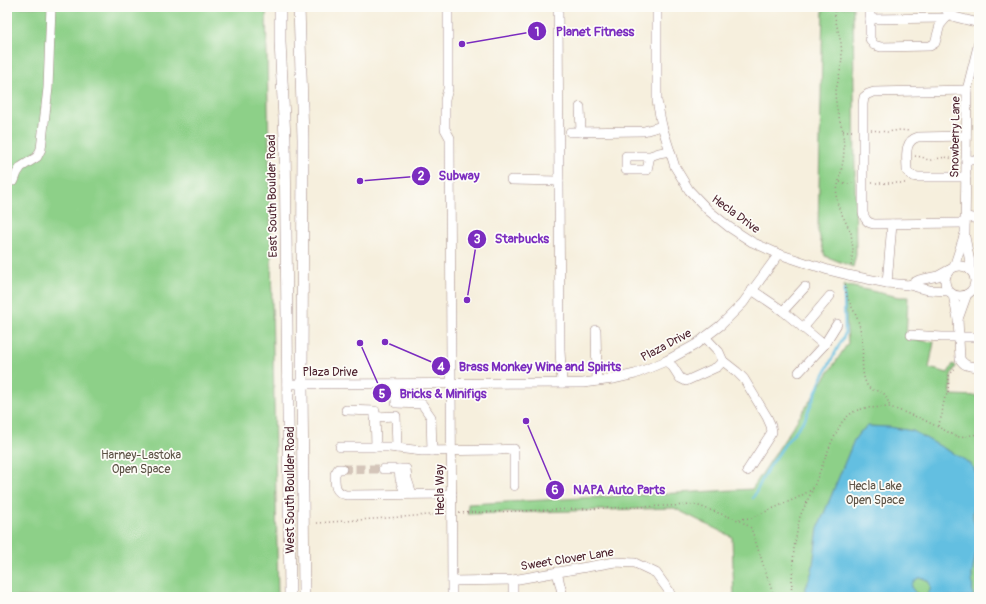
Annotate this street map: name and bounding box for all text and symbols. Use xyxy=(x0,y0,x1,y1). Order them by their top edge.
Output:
callout: Planet Fitness xyxy=(527,19,642,44)
text: Planet Fitness xyxy=(556,24,634,40)
text: 1 xyxy=(535,25,539,40)
street label: Snowberry Lane xyxy=(947,96,964,178)
street label: East South Boulder Road xyxy=(264,134,281,258)
callout: Subway xyxy=(411,163,487,188)
text: Subway xyxy=(439,168,480,184)
text: 2 xyxy=(418,169,425,184)
street label: Hecla Drive xyxy=(709,192,763,237)
callout: Starbucks xyxy=(467,226,558,251)
text: Starbucks xyxy=(495,231,549,247)
text: 3 xyxy=(474,232,481,247)
street label: Plaza Drive xyxy=(638,326,694,365)
callout: Brass Monkey Wine and Spirits xyxy=(431,354,629,379)
text: Brass Monkey Wine and Spirits xyxy=(459,359,621,375)
text: 4 xyxy=(437,360,445,375)
street label: Plaza Drive xyxy=(302,365,358,380)
callout: Bricks & Minifigs xyxy=(372,381,495,406)
text: Bricks & Minifigs xyxy=(399,386,487,402)
text: 5 xyxy=(379,387,386,402)
street label: West South Boulder Road xyxy=(283,426,298,554)
park label: Harney-Lastoka Open Space xyxy=(101,448,181,477)
street label: Hecla Way xyxy=(433,464,448,516)
callout: NAPA Auto Parts xyxy=(545,477,673,502)
park label: Hecla Lake Open Space xyxy=(846,479,904,508)
text: NAPA Auto Parts xyxy=(573,482,665,498)
text: 6 xyxy=(552,483,559,498)
street label: Sweet Clover Lane xyxy=(519,545,615,574)

